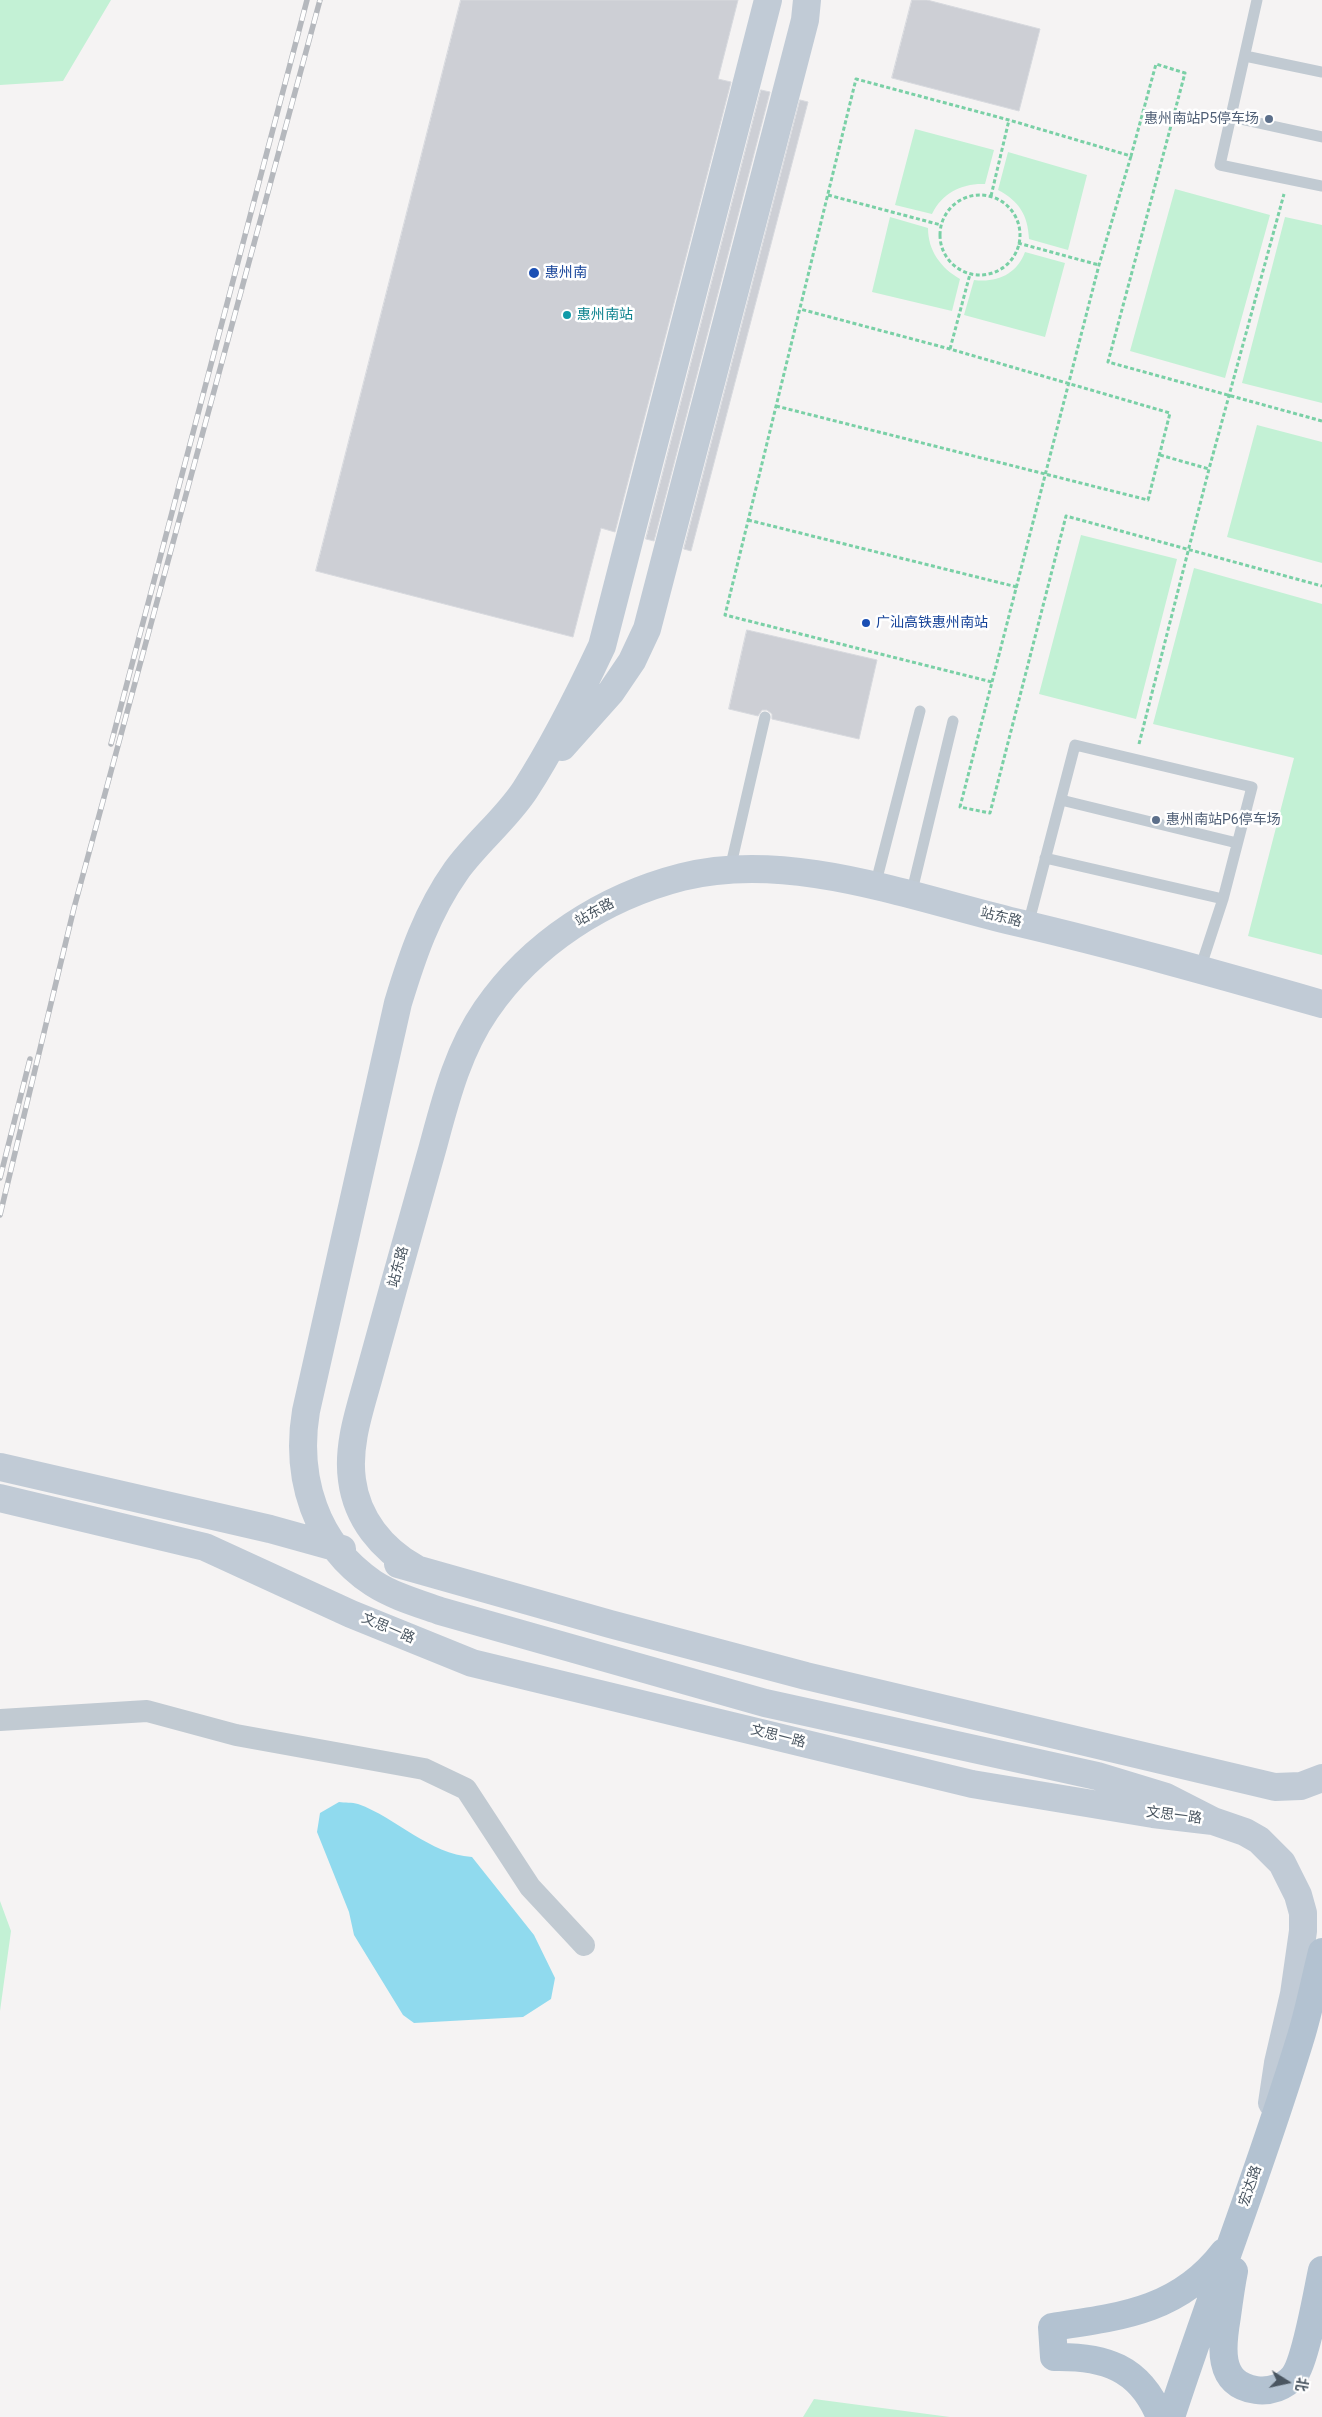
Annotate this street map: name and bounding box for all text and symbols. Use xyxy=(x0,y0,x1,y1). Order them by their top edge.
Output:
place label: 惠州南站P5停车场 xyxy=(1144,111,1259,127)
marker: 惠州南站P5停车场 xyxy=(1263,113,1275,125)
place label: 惠州南 xyxy=(545,265,587,281)
marker: 惠州南 xyxy=(527,266,541,280)
place label: 惠州南站 xyxy=(577,307,633,323)
marker: 惠州南站 xyxy=(561,309,573,321)
place label: 广汕高铁惠州南站 xyxy=(876,615,988,631)
marker: 广汕高铁惠州南站 xyxy=(860,617,872,629)
place label: 惠州南站P6停车场 xyxy=(1166,812,1281,828)
marker: 惠州南站P6停车场 xyxy=(1150,814,1162,826)
street label: 站东路 xyxy=(573,895,617,931)
street label: 站东路 xyxy=(979,905,1023,931)
street label: 站东路 xyxy=(385,1245,413,1289)
street label: 文思一路 xyxy=(359,1610,417,1648)
street label: 文思一路 xyxy=(749,1722,807,1752)
street label: 文思一路 xyxy=(1145,1804,1203,1828)
street label: 宏达路 xyxy=(1236,2163,1266,2209)
north arrow xyxy=(1262,2357,1312,2407)
text: 北 xyxy=(1293,2376,1311,2393)

